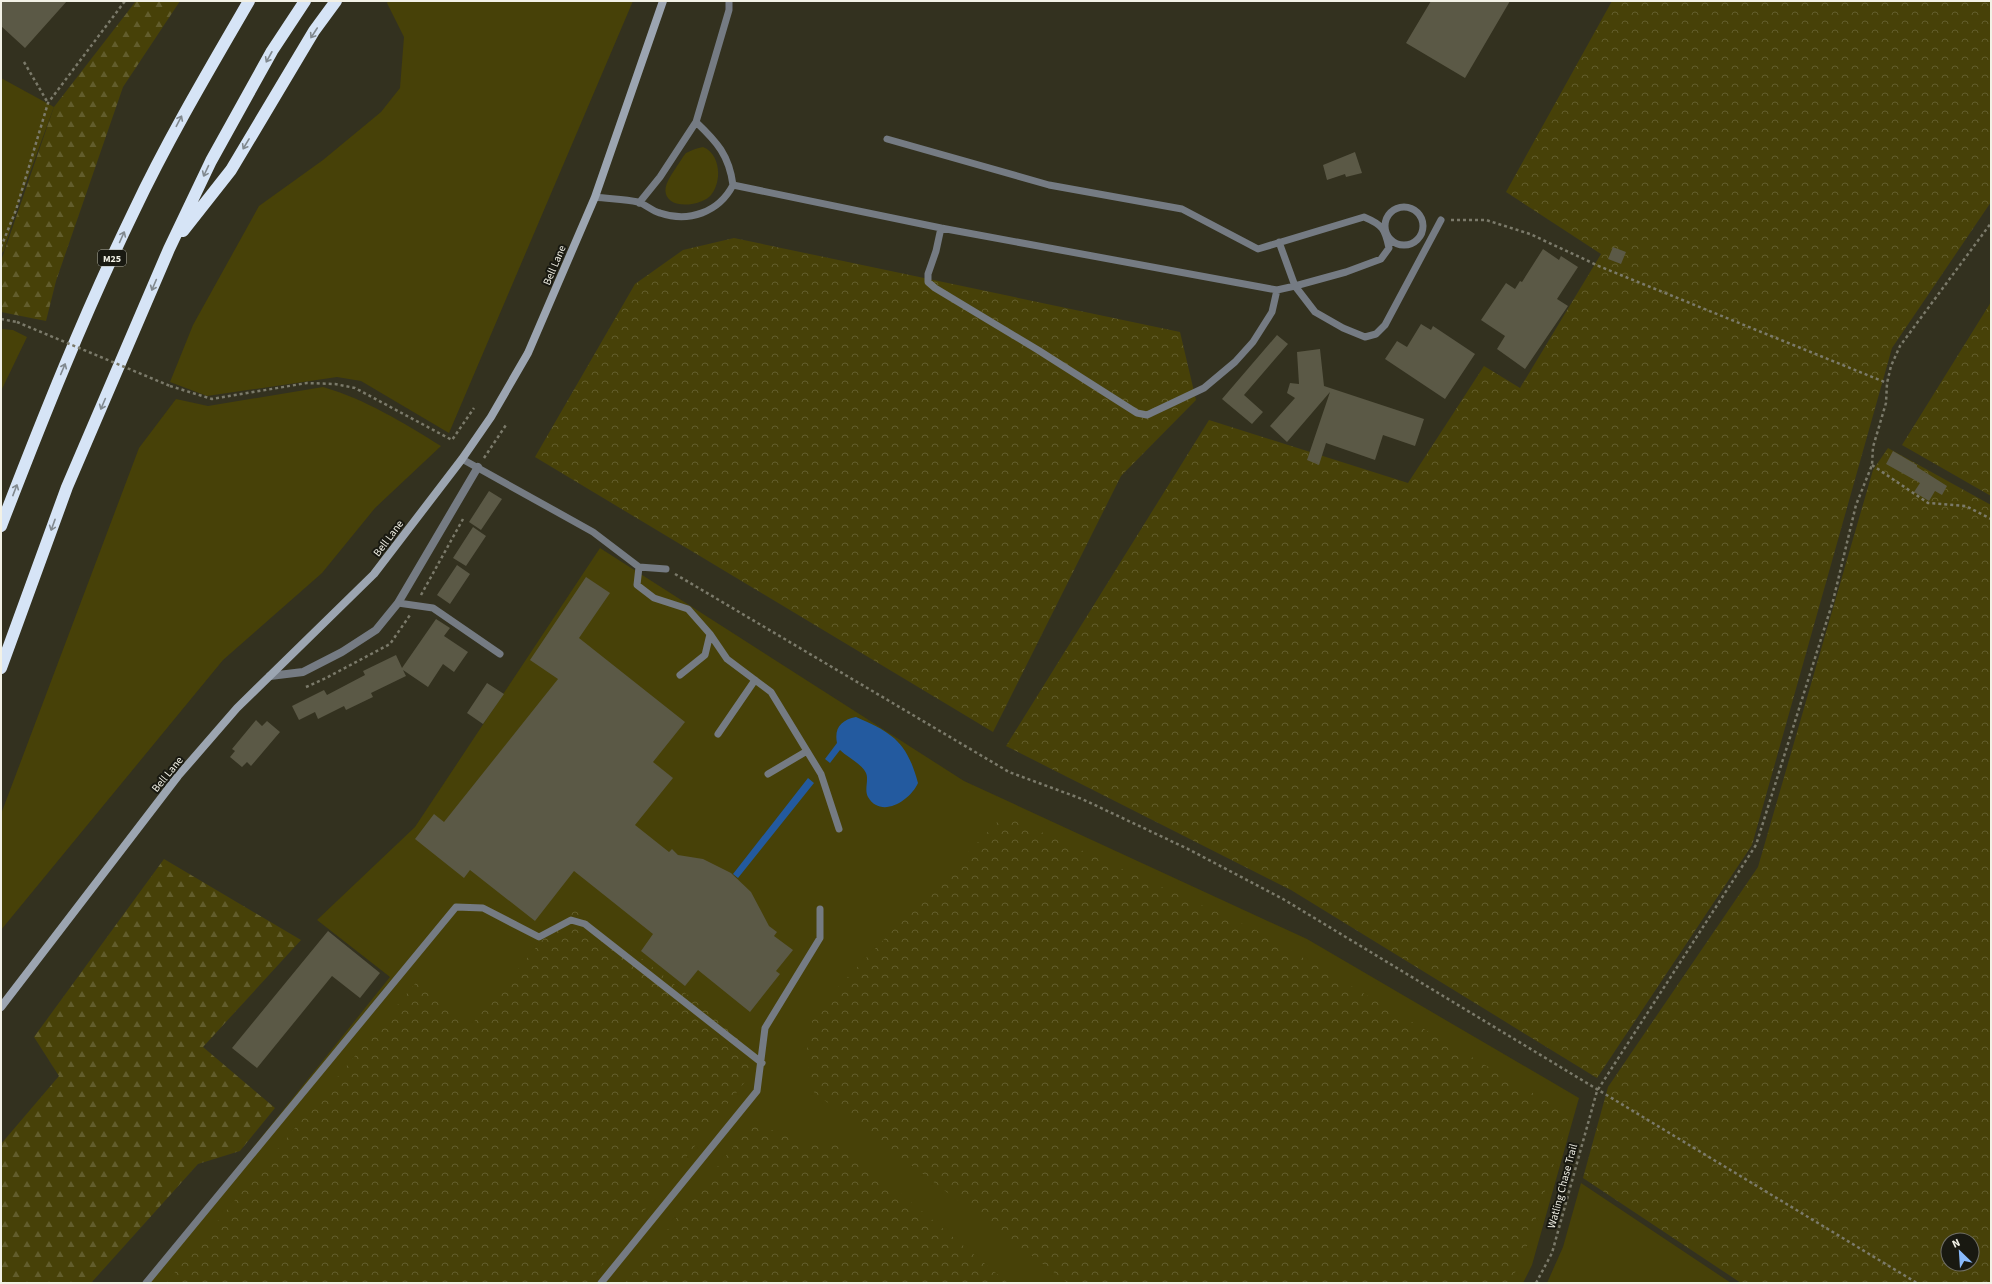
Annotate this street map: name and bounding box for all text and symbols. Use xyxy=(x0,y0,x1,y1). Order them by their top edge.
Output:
one-way arrow xyxy=(310,27,318,38)
one-way arrow xyxy=(264,51,272,63)
one-way arrow xyxy=(176,115,184,127)
one-way arrow xyxy=(242,138,250,150)
one-way arrow xyxy=(202,165,209,177)
one-way arrow xyxy=(118,232,126,244)
street label: Bell Lane xyxy=(539,242,570,288)
road number: M25 xyxy=(98,250,126,266)
one-way arrow xyxy=(150,278,157,290)
one-way arrow xyxy=(59,363,67,375)
one-way arrow xyxy=(98,398,106,410)
one-way arrow xyxy=(12,484,20,496)
street label: Bell Lane xyxy=(370,517,407,560)
one-way arrow xyxy=(49,518,57,530)
street label: Bell Lane xyxy=(148,753,187,795)
street label: Watling Chase Trail xyxy=(1544,1142,1581,1230)
north arrow xyxy=(1940,1232,1980,1272)
text: N xyxy=(1949,1235,1962,1252)

